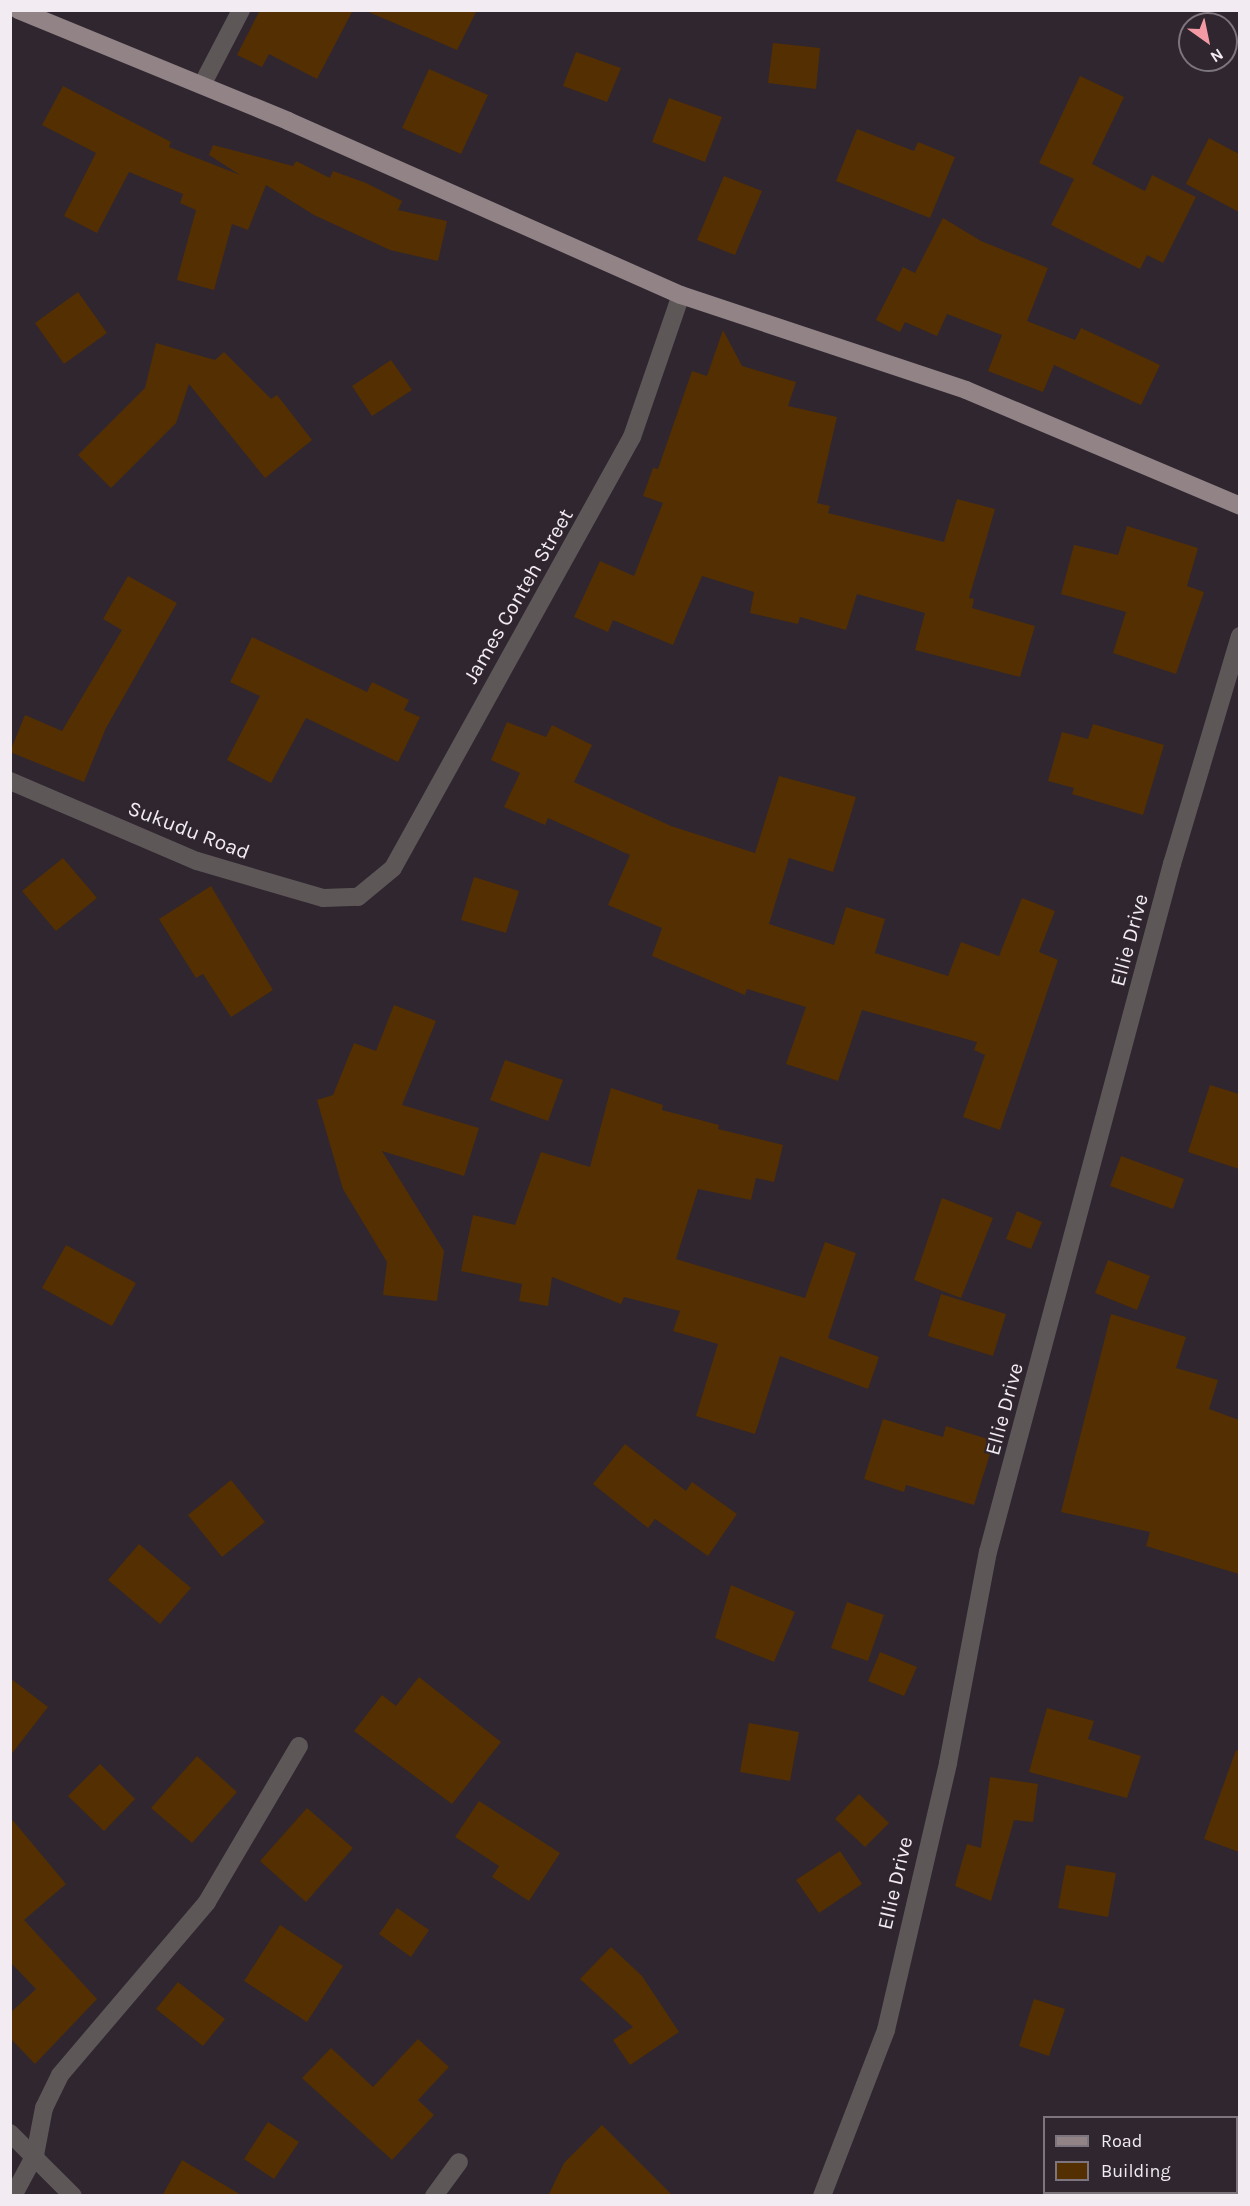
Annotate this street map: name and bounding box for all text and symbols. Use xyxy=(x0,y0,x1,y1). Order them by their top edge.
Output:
north arrow xyxy=(1178,12,1238,72)
text: N xyxy=(1207,45,1227,67)
street label: James Conteh Street xyxy=(458,504,578,688)
street label: Sukudu Road xyxy=(125,795,253,865)
street label: Ellie Drive xyxy=(1105,891,1153,989)
street label: Ellie Drive xyxy=(980,1360,1028,1458)
street label: Ellie Drive xyxy=(872,1834,918,1932)
legend xyxy=(1043,2116,1238,2194)
text: Road xyxy=(1101,2130,1142,2152)
text: Building xyxy=(1101,2160,1171,2182)

